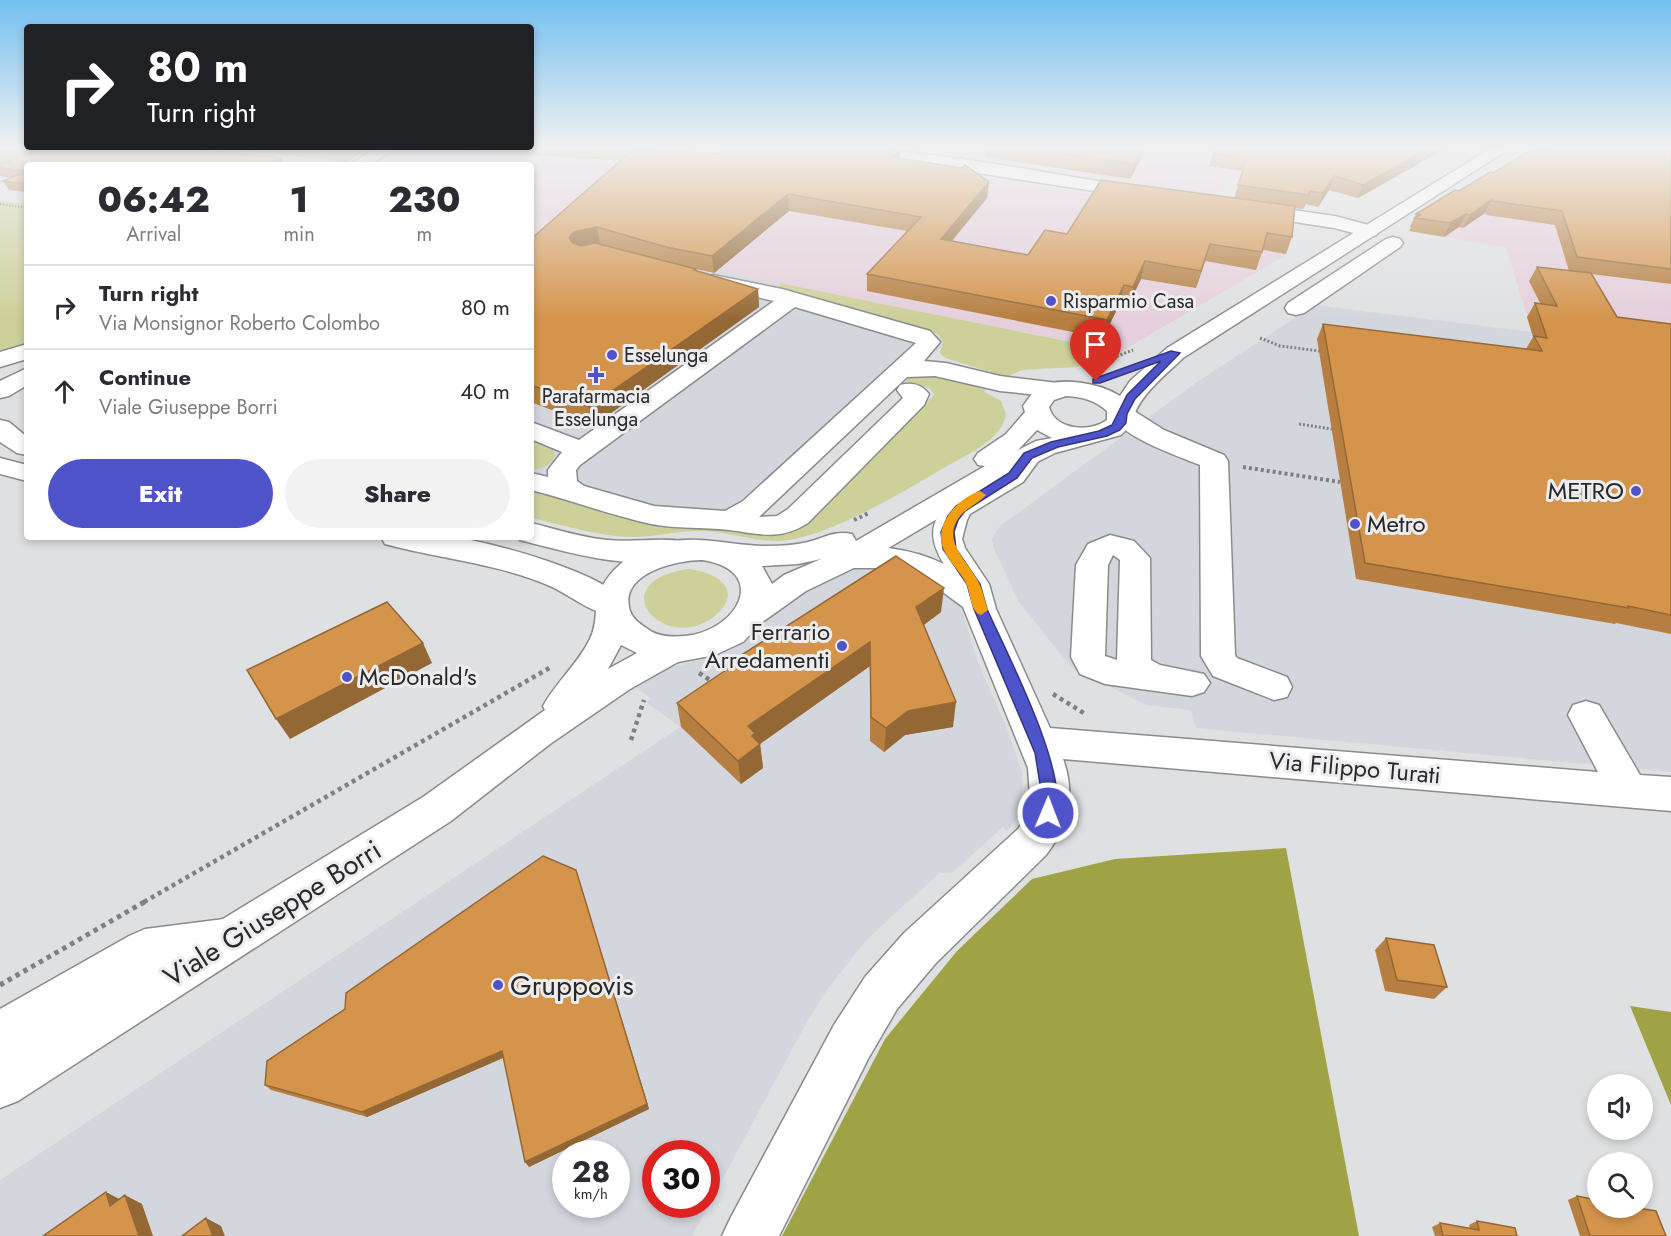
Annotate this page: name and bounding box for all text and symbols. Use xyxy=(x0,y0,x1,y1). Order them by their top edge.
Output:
text: 80 m xyxy=(147,37,248,98)
icon: right xyxy=(48,48,126,126)
text: Turn right xyxy=(147,93,255,132)
text: 06:42 xyxy=(98,173,210,225)
text: 1 xyxy=(290,173,309,225)
text: 230 xyxy=(388,173,460,225)
text: Arrival xyxy=(126,220,181,249)
text: min xyxy=(283,220,315,249)
text: m xyxy=(417,220,432,249)
text: Turn right xyxy=(99,277,199,309)
place label: Risparmio Casa xyxy=(1063,287,1194,316)
icon: right xyxy=(48,291,81,324)
text: 80 m xyxy=(461,291,510,323)
marker: Risparmio Casa xyxy=(1044,294,1058,308)
text: Via Monsignor Roberto Colombo xyxy=(99,309,380,338)
pin xyxy=(1070,319,1121,381)
icon: arrive xyxy=(1079,328,1112,361)
place label: Esselunga xyxy=(624,341,708,370)
marker: Esselunga xyxy=(605,348,619,362)
text: Continue xyxy=(99,361,191,393)
marker: Parafarmacia Esselunga xyxy=(589,368,603,382)
icon: ahead xyxy=(48,375,81,408)
text: 40 m xyxy=(460,375,510,407)
place label: Parafarmacia Esselunga xyxy=(542,382,650,434)
text: Viale Giuseppe Borri xyxy=(99,393,278,422)
button: Exit xyxy=(48,459,273,528)
button: Share xyxy=(285,459,510,528)
place label: METRO xyxy=(1548,473,1624,508)
marker: METRO xyxy=(1629,484,1643,498)
place label: Metro xyxy=(1367,506,1426,541)
marker: Metro xyxy=(1348,517,1362,531)
place label: Ferrario Arredamenti xyxy=(705,614,830,677)
marker: Ferrario Arredamenti xyxy=(835,639,849,653)
place label: McDonald's xyxy=(359,659,477,694)
marker: McDonald's xyxy=(340,670,354,684)
street label: Via Filippo Turati xyxy=(1268,743,1442,792)
position arrow xyxy=(1016,781,1080,845)
street label: Viale Giuseppe Borri xyxy=(155,830,389,997)
place label: Gruppovis xyxy=(510,965,634,1006)
marker: Gruppovis xyxy=(491,978,505,992)
map controls xyxy=(1587,1074,1653,1218)
button: sound xyxy=(1587,1074,1653,1140)
speed limit sign: 30 xyxy=(642,1140,720,1218)
text: 28 xyxy=(572,1150,610,1193)
button: search xyxy=(1587,1152,1653,1218)
text: km/h xyxy=(574,1183,608,1205)

